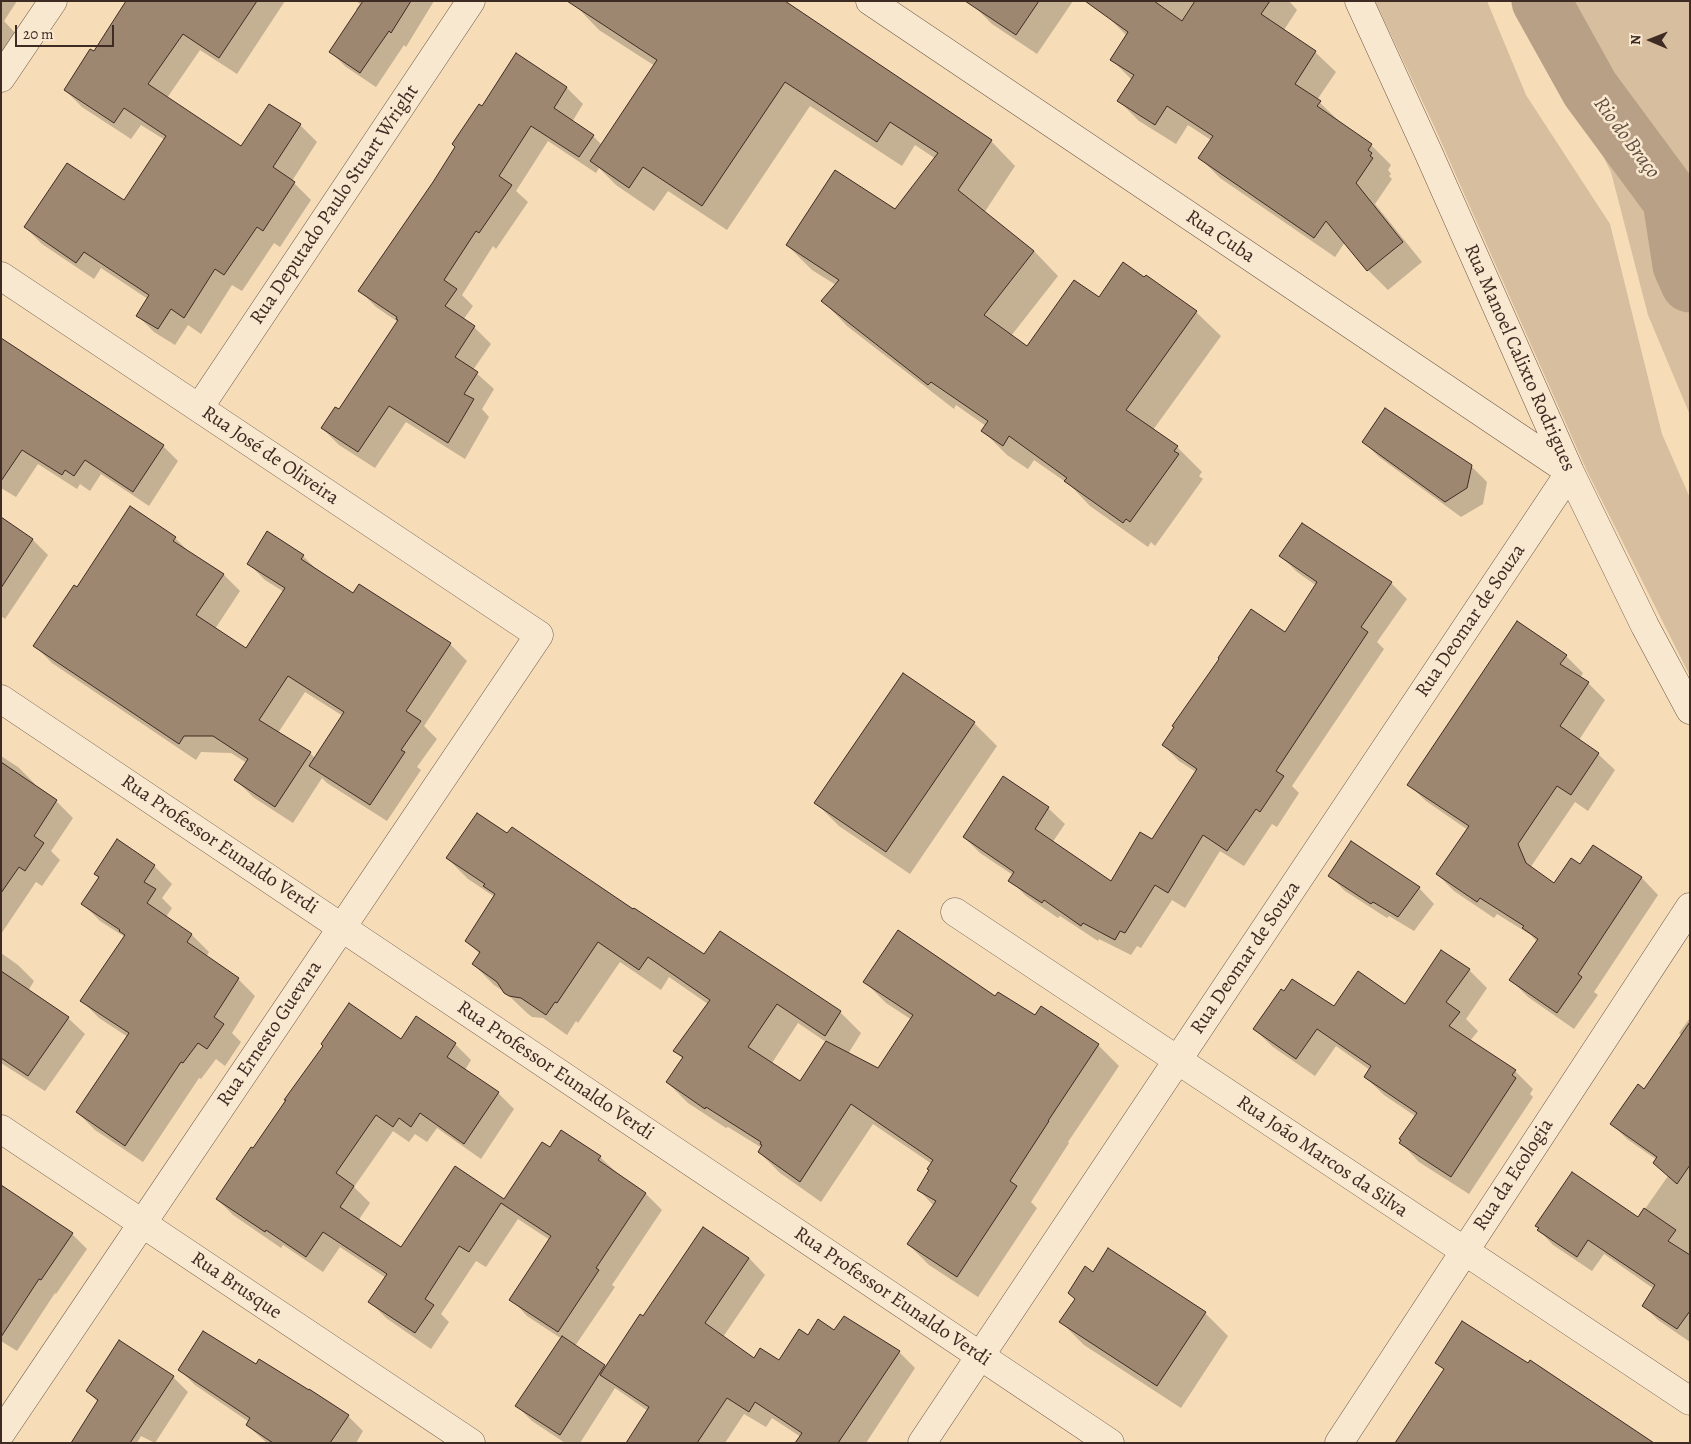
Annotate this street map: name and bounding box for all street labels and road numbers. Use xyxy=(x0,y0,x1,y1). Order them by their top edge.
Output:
street label: Rua Deputado Paulo Stuart Wright xyxy=(246,80,424,330)
street label: Rua Cuba xyxy=(1181,205,1259,269)
street label: Rua Manoel Calixto Rodrigues xyxy=(1458,241,1580,475)
street label: Rua José de Oliveira xyxy=(197,401,343,511)
street label: Rua Deomar de Souza xyxy=(1411,540,1531,702)
street label: Rua Professor Eunaldo Verdi xyxy=(116,770,322,920)
street label: Rua Deomar de Souza xyxy=(1186,877,1306,1039)
street label: Rua Ernesto Guevara xyxy=(212,957,328,1111)
street label: Rua Professor Eunaldo Verdi xyxy=(452,996,658,1146)
street label: Rua João Marcos da Silva xyxy=(1232,1091,1412,1223)
street label: Rua da Ecologia xyxy=(1469,1114,1559,1236)
street label: Rua Professor Eunaldo Verdi xyxy=(789,1222,995,1372)
street label: Rua Brusque xyxy=(186,1247,286,1325)

